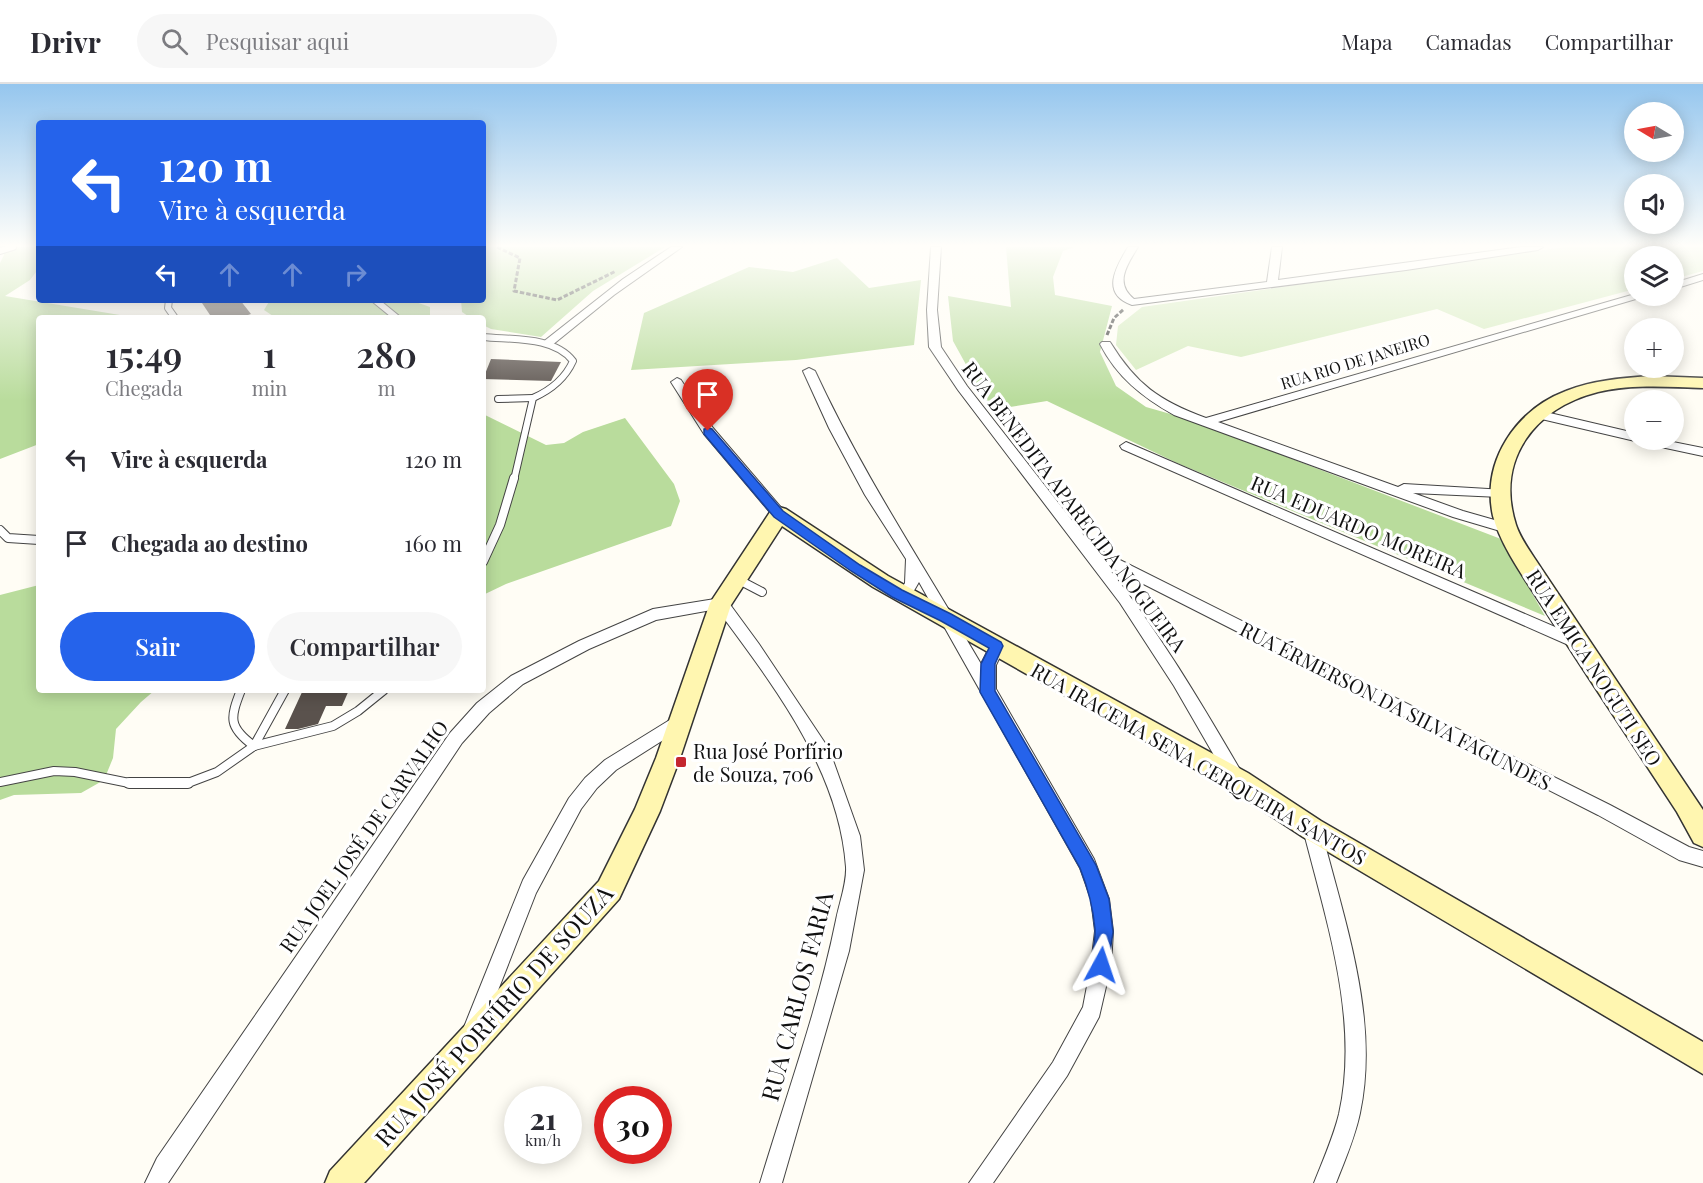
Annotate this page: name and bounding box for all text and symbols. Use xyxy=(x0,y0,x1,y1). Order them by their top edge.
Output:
search box xyxy=(137,14,557,68)
text: Drivr xyxy=(30,23,101,60)
icon: search xyxy=(158,25,191,58)
text: Pesquisar aqui xyxy=(206,26,349,56)
text: Mapa xyxy=(1341,27,1393,55)
text: Camadas xyxy=(1426,27,1512,55)
text: Compartilhar xyxy=(1545,27,1673,55)
north arrow xyxy=(1624,102,1684,162)
map controls xyxy=(1624,102,1684,450)
text: 120 m xyxy=(159,137,272,193)
icon: left xyxy=(60,144,138,222)
button: sound xyxy=(1624,174,1684,234)
text: Vire à esquerda xyxy=(159,191,346,227)
button: layers xyxy=(1624,246,1684,306)
icon: left xyxy=(150,258,183,291)
icon: ahead xyxy=(213,258,246,291)
icon: ahead xyxy=(276,258,309,291)
icon: right xyxy=(339,258,372,291)
button: + xyxy=(1624,318,1684,378)
street label: RUA RIO DE JANEIRO xyxy=(1278,328,1432,394)
text: 15:49 xyxy=(105,329,182,377)
text: 1 xyxy=(263,329,276,377)
text: 280 xyxy=(356,329,417,377)
street label: RUA BENEDITA APARECIDA NOGUEIRA xyxy=(957,355,1194,657)
pin xyxy=(682,369,733,431)
text: Chegada xyxy=(105,374,183,401)
text: min xyxy=(252,374,287,401)
text: m xyxy=(378,374,395,401)
icon: arrive xyxy=(691,378,724,411)
button: − xyxy=(1624,390,1684,450)
icon: left xyxy=(60,443,93,476)
text: Vire à esquerda xyxy=(111,444,268,474)
text: 120 m xyxy=(405,444,462,474)
street label: RUA EDUARDO MOREIRA xyxy=(1247,468,1471,584)
icon: arrive xyxy=(60,527,93,560)
text: Chegada ao destino xyxy=(111,528,308,558)
text: 160 m xyxy=(404,528,462,558)
street label: RUA EMICA NOGUTI SEO xyxy=(1521,563,1669,771)
button: Sair xyxy=(60,612,255,681)
button: Compartilhar xyxy=(267,612,462,681)
street label: RUA ÉRMERSON DA SILVA FAGUNDES xyxy=(1236,614,1556,796)
street label: RUA IRACEMA SENA CERQUEIRA SANTOS xyxy=(1026,656,1372,870)
street label: RUA JOEL JOSÉ DE CARVALHO xyxy=(272,715,454,957)
place label: Rua José Porfírio de Souza, 706 xyxy=(693,737,843,787)
marker: Rua José Porfírio de Souza, 706 xyxy=(674,755,688,769)
street label: RUA JOSÉ PORFÍRIO DE SOUZA xyxy=(367,877,620,1153)
street label: RUA CARLOS FARIA xyxy=(753,887,840,1104)
position arrow xyxy=(1069,933,1133,997)
speed limit sign: 30 xyxy=(594,1086,672,1164)
text: 21 xyxy=(529,1098,557,1138)
text: km/h xyxy=(525,1130,561,1150)

